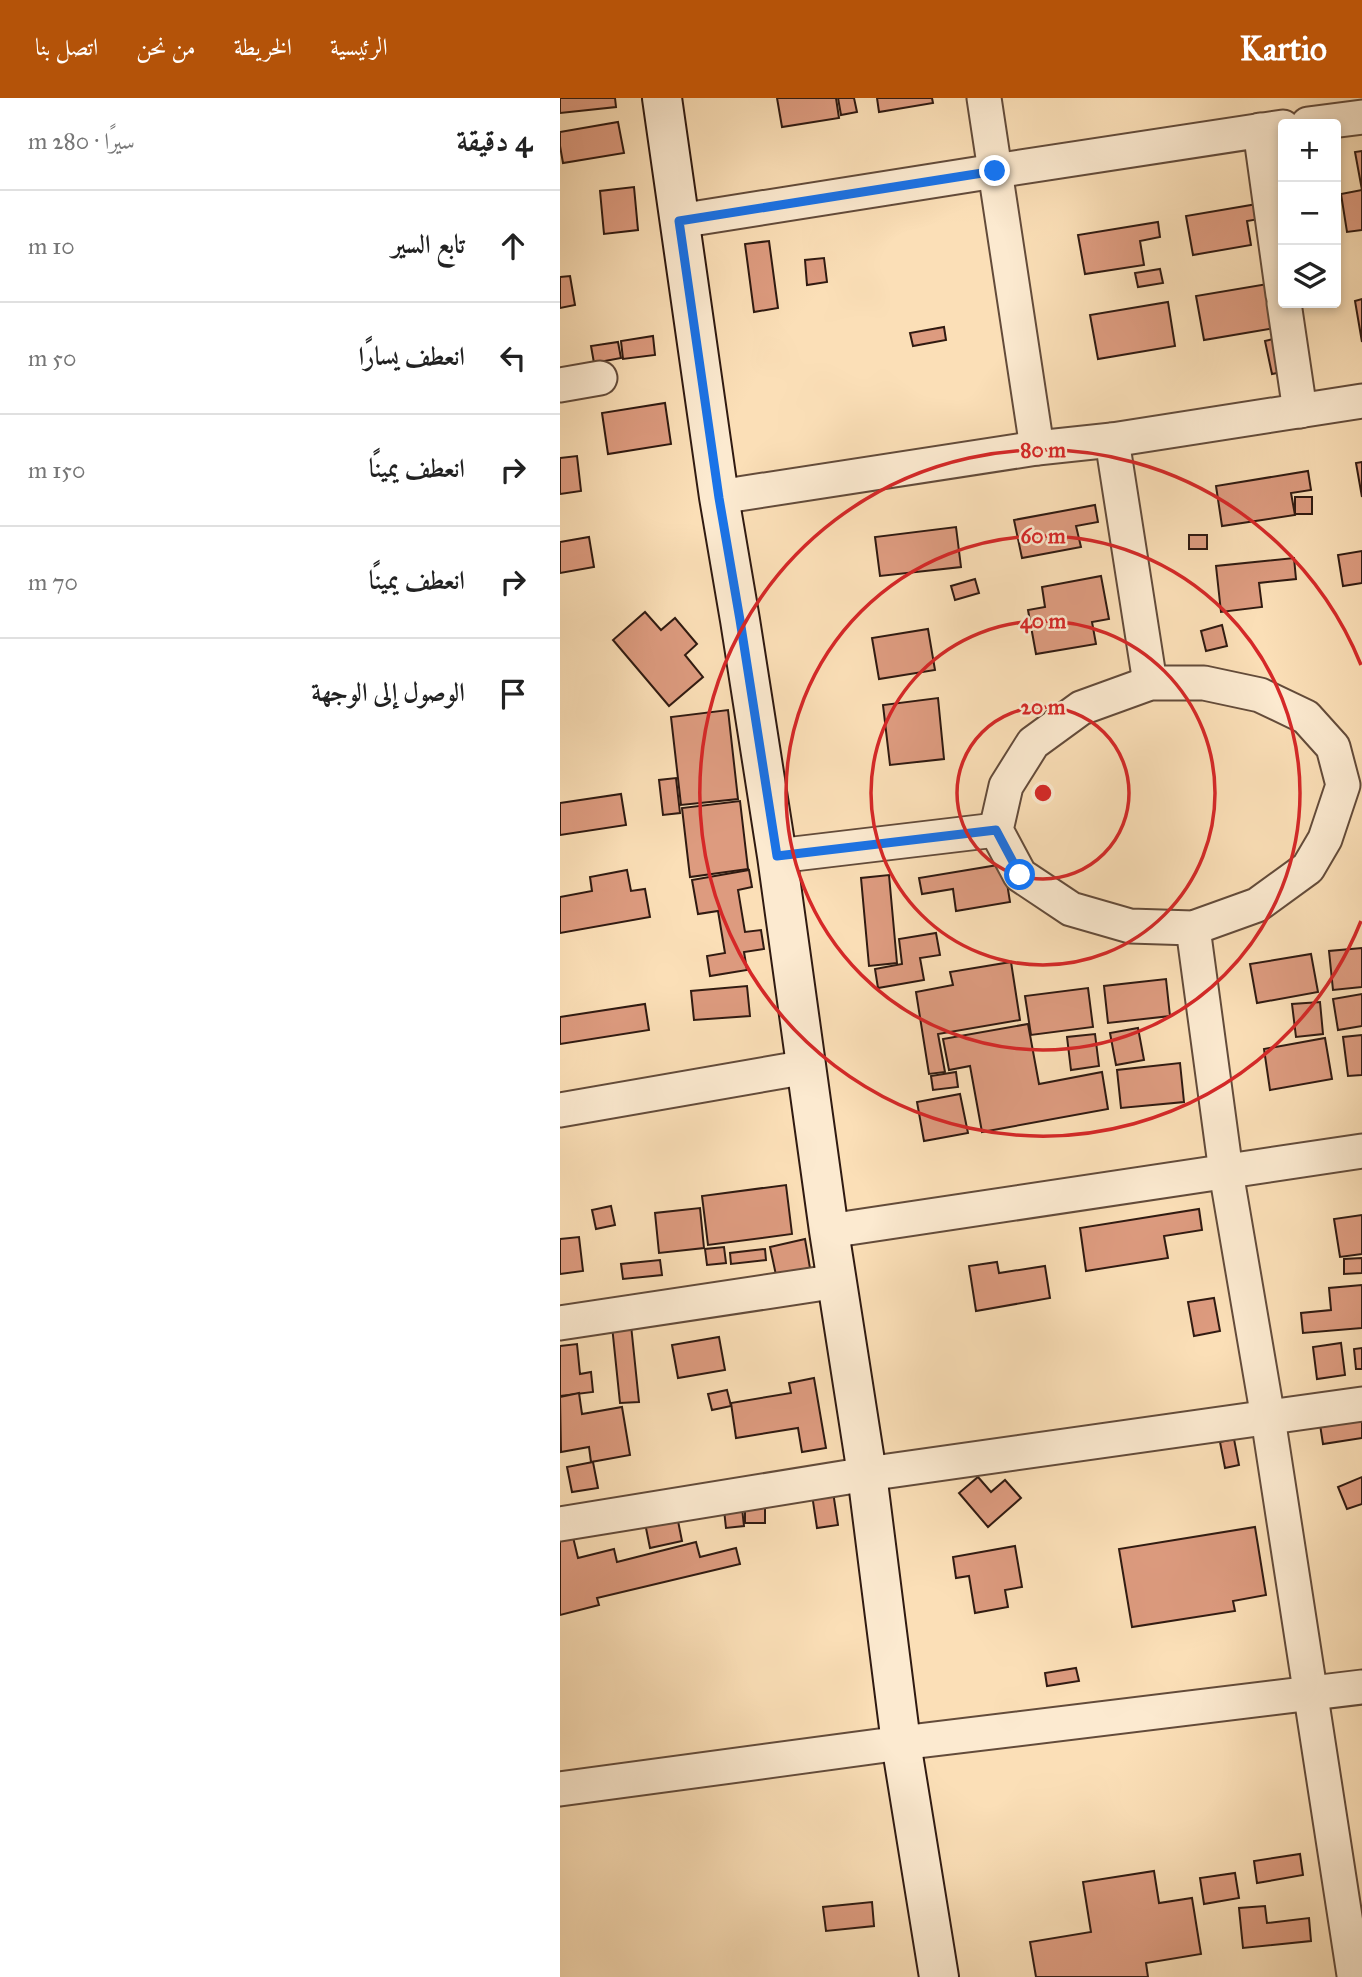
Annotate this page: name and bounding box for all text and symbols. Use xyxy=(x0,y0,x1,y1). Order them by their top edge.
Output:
text: Kartio xyxy=(1240,29,1327,69)
text: اتصل بنا xyxy=(35,32,98,62)
text: من نحن xyxy=(136,32,196,62)
text: الخريطة xyxy=(234,32,292,62)
text: الرئيسية xyxy=(330,32,388,62)
map controls xyxy=(1278,119,1341,308)
button: + xyxy=(1278,119,1341,182)
text: 4 دقيقة xyxy=(456,123,532,159)
text: سيرًا · 280 m xyxy=(28,127,135,155)
route end xyxy=(979,155,1010,186)
button: − xyxy=(1278,182,1341,245)
icon: ahead xyxy=(494,227,532,265)
text: تابع السير xyxy=(392,228,465,260)
text: 10 m xyxy=(28,232,75,260)
button: layers xyxy=(1278,245,1341,308)
icon: left xyxy=(494,339,532,377)
text: انعطف يسارًا xyxy=(358,340,465,372)
text: 50 m xyxy=(28,344,76,372)
text: 80 m xyxy=(1020,437,1066,463)
icon: right xyxy=(494,451,532,489)
text: انعطف يمينًا xyxy=(369,452,465,484)
text: 150 m xyxy=(28,456,85,484)
text: 60 m xyxy=(1020,523,1066,549)
icon: right xyxy=(494,563,532,601)
text: انعطف يمينًا xyxy=(369,564,465,596)
text: 70 m xyxy=(28,568,78,596)
text: 40 m xyxy=(1020,608,1066,634)
icon: arrive xyxy=(494,675,532,713)
text: الوصول إلى الوجهة xyxy=(311,676,465,708)
text: 20 m xyxy=(1021,694,1066,720)
centre of rings xyxy=(1031,781,1055,805)
route start xyxy=(1004,859,1035,890)

